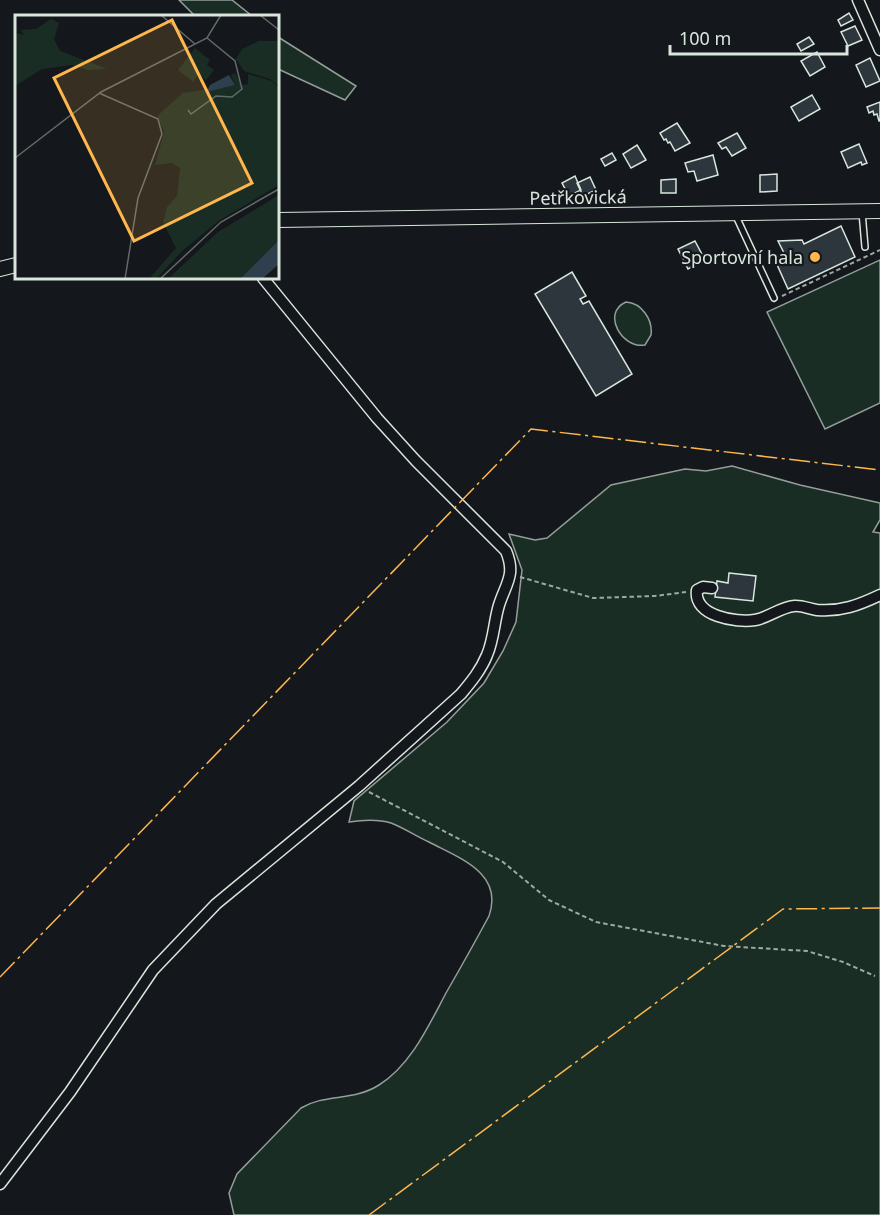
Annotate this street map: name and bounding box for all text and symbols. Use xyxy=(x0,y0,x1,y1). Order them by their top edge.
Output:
inset map xyxy=(15,15,279,279)
scale bar xyxy=(670,18,847,56)
text: 100 m xyxy=(679,26,731,50)
street label: Petřkovická xyxy=(529,184,627,210)
place label: Sportovní hala xyxy=(681,245,803,269)
marker: Sportovní hala xyxy=(808,250,822,264)

